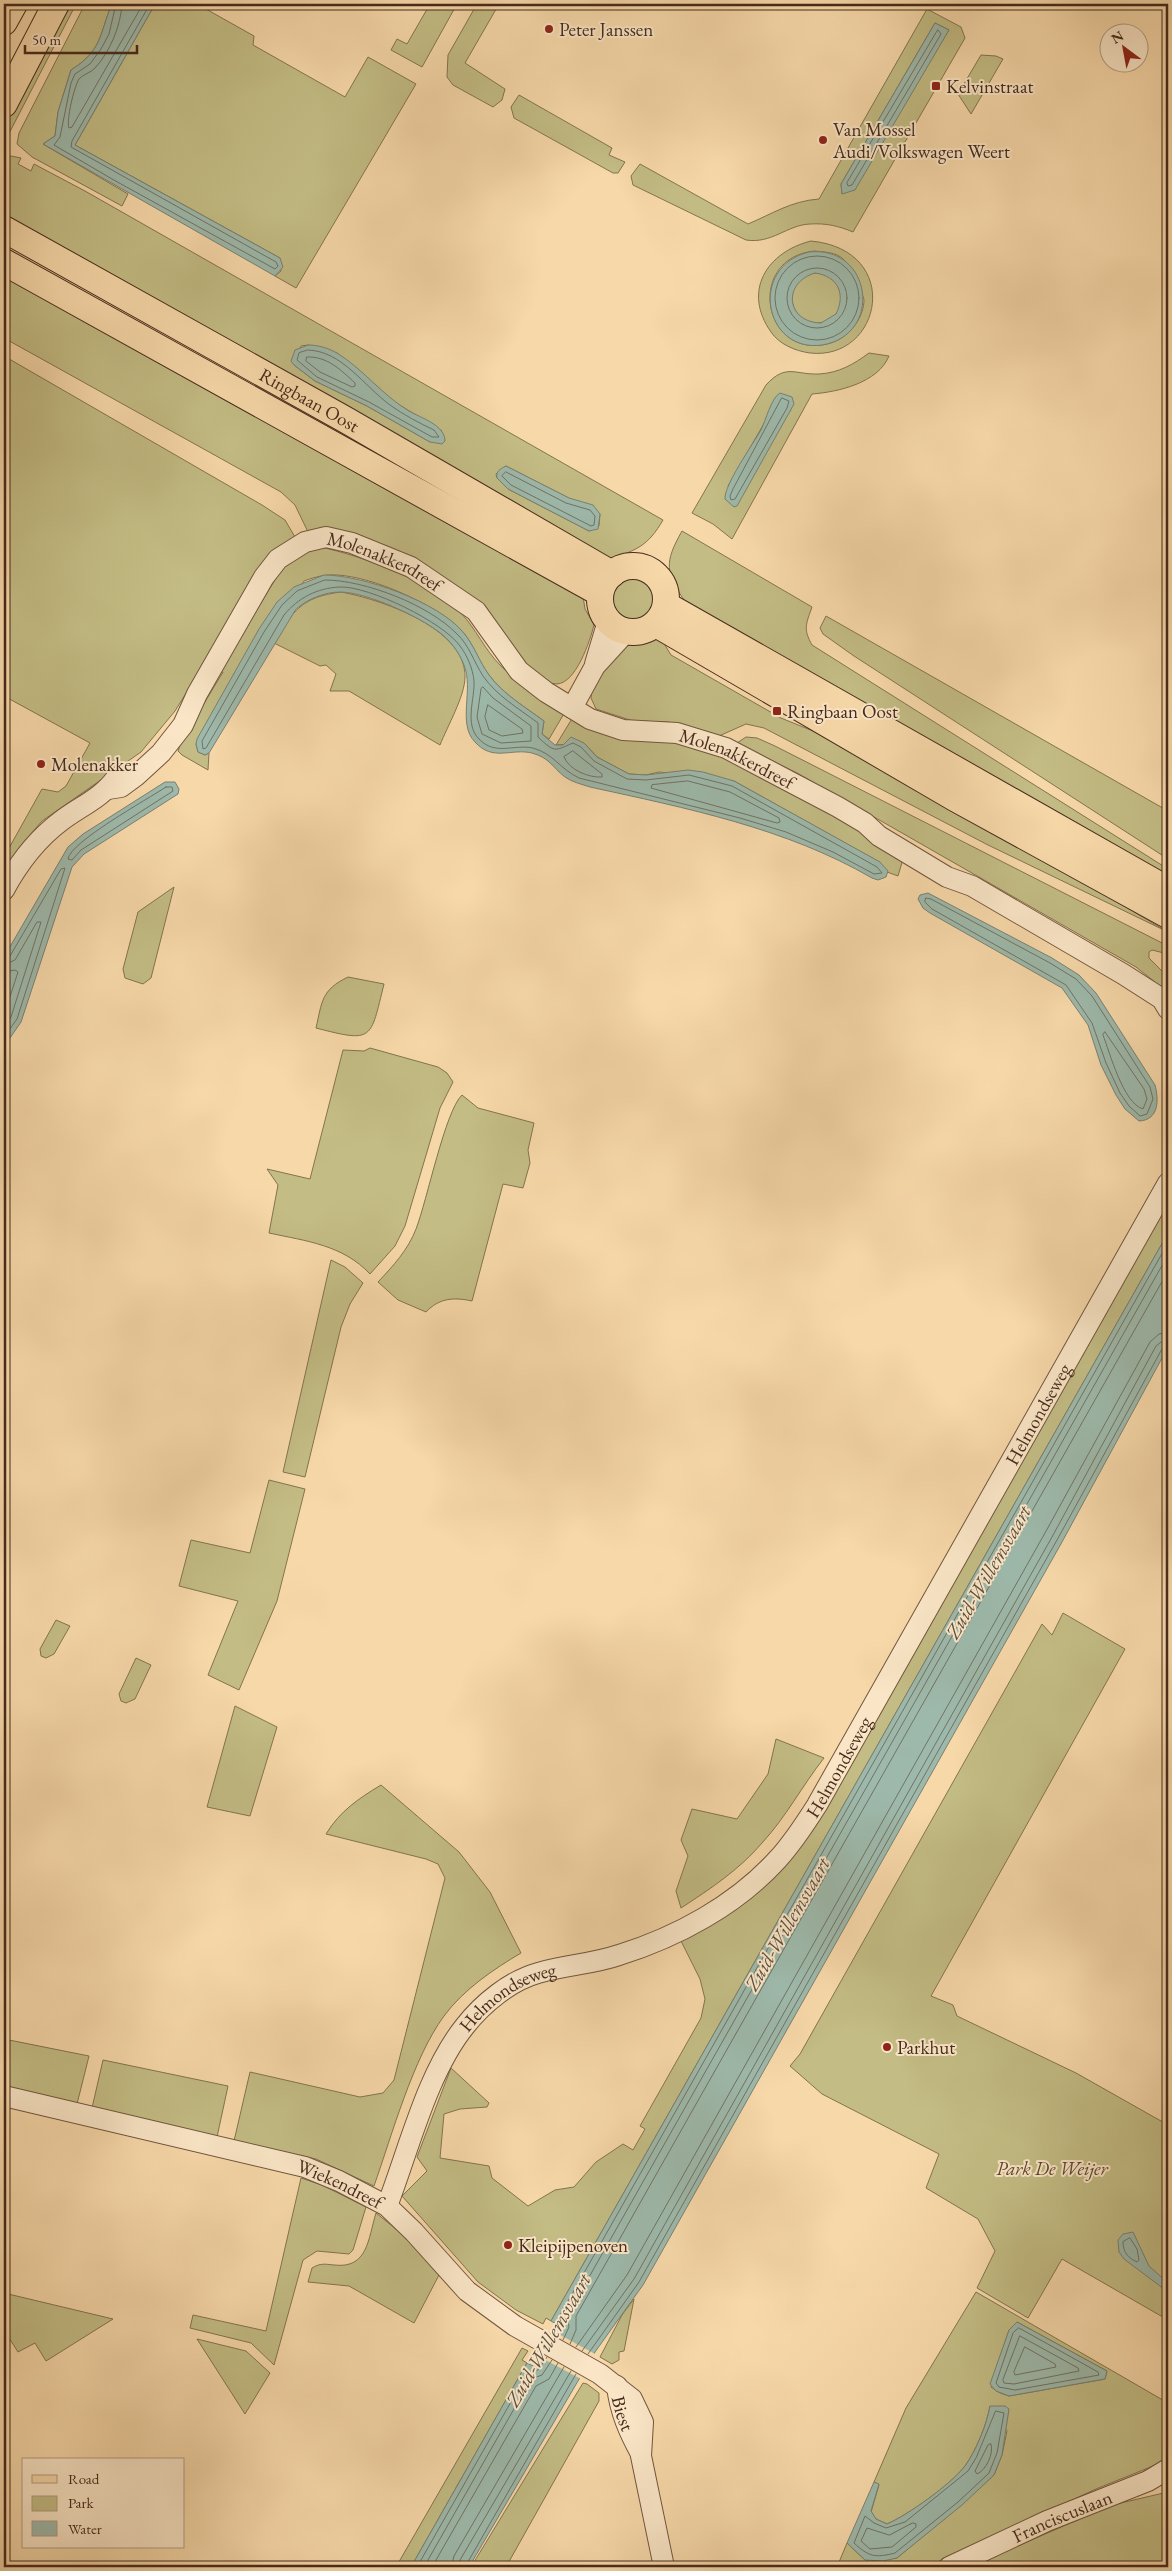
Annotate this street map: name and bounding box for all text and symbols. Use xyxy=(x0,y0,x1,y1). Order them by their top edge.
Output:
place label: Peter Janssen xyxy=(559,17,653,42)
scale bar xyxy=(25,22,138,54)
north arrow xyxy=(1100,22,1150,72)
marker: Peter Janssen xyxy=(543,23,555,35)
text: N xyxy=(1108,26,1127,48)
text: 50 m xyxy=(32,30,61,49)
place label: Kelvinstraat xyxy=(946,74,1034,99)
marker: Kelvinstraat xyxy=(930,80,942,92)
place label: Van Mossel Audi/Volkswagen Weert xyxy=(832,117,1010,164)
marker: Van Mossel Audi/Volkswagen Weert xyxy=(817,134,829,146)
street label: Ringbaan Oost xyxy=(255,362,364,438)
street label: Molenakkerdreef xyxy=(325,526,448,599)
place label: Ringbaan Oost xyxy=(787,699,898,724)
marker: Ringbaan Oost xyxy=(771,705,783,717)
street label: Molenakkerdreef xyxy=(676,722,800,796)
place label: Molenakker xyxy=(51,752,139,777)
marker: Molenakker xyxy=(35,758,47,770)
street label: Helmondseweg xyxy=(999,1358,1077,1470)
water label: Zuid-Willemsvaart xyxy=(939,1500,1037,1644)
street label: Helmondseweg xyxy=(800,1711,878,1823)
water label: Zuid-Willemsvaart xyxy=(738,1852,836,1996)
street label: Helmondseweg xyxy=(453,1957,559,2037)
place label: Parkhut xyxy=(897,2035,955,2060)
marker: Parkhut xyxy=(881,2041,893,2053)
street label: Wiekendreef xyxy=(293,2153,389,2216)
park label: Park De Weijer xyxy=(996,2156,1109,2181)
place label: Kleipijpenoven xyxy=(518,2233,628,2258)
marker: Kleipijpenoven xyxy=(502,2239,514,2251)
water label: Zuid-Willemsvaart xyxy=(499,2268,597,2412)
street label: Biest xyxy=(606,2394,640,2435)
legend xyxy=(22,2458,185,2548)
text: Road xyxy=(68,2469,100,2488)
street label: Franciscuslaan xyxy=(1008,2485,1116,2549)
text: Park xyxy=(68,2493,95,2512)
text: Water xyxy=(68,2519,102,2538)

